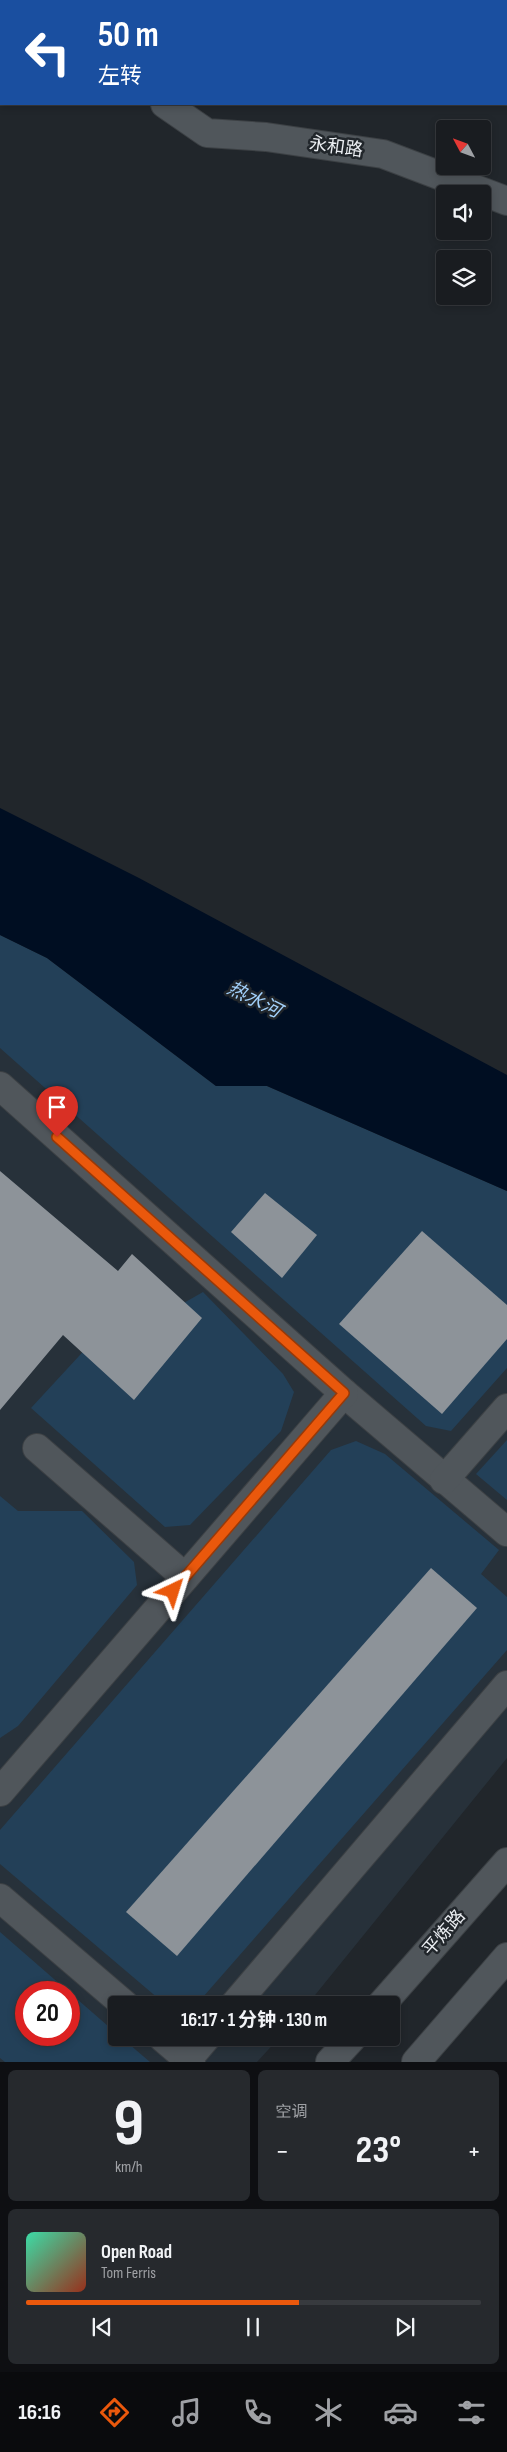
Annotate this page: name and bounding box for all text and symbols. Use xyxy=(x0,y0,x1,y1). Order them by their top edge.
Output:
text: 50 m xyxy=(98,14,159,57)
icon: left xyxy=(15,20,80,85)
text: 左转 xyxy=(98,63,142,90)
north arrow xyxy=(436,120,491,175)
map controls xyxy=(436,120,491,305)
street label: 永和路 xyxy=(308,133,364,161)
button: sound xyxy=(436,185,491,240)
button: layers xyxy=(436,250,491,305)
water label: 热水河 xyxy=(223,977,288,1025)
pin xyxy=(36,1086,78,1137)
icon: arrive xyxy=(43,1093,71,1121)
position arrow xyxy=(146,1564,198,1616)
street label: 平炼路 xyxy=(418,1906,470,1960)
speed limit sign: 20 xyxy=(15,1981,80,2046)
text: 16:17 · 1 分钟 · 130 m xyxy=(181,2009,327,2032)
text: 9 xyxy=(113,2086,144,2164)
text: 空调 xyxy=(276,2103,308,2122)
text: 23° xyxy=(355,2128,401,2173)
text: − xyxy=(276,2135,289,2168)
text: + xyxy=(467,2135,481,2168)
text: km/h xyxy=(115,2158,143,2177)
text: Open Road xyxy=(101,2241,172,2264)
text: Tom Ferris xyxy=(101,2264,156,2283)
icon: previous xyxy=(88,2313,116,2341)
icon: pause xyxy=(239,2313,267,2341)
icon: next xyxy=(391,2313,419,2341)
icon: directions xyxy=(97,2395,132,2430)
icon: music xyxy=(169,2395,204,2430)
icon: phone xyxy=(240,2395,275,2430)
icon: climate xyxy=(311,2395,346,2430)
icon: car xyxy=(383,2395,418,2430)
icon: filters xyxy=(454,2395,489,2430)
text: 16:16 xyxy=(18,2399,61,2426)

